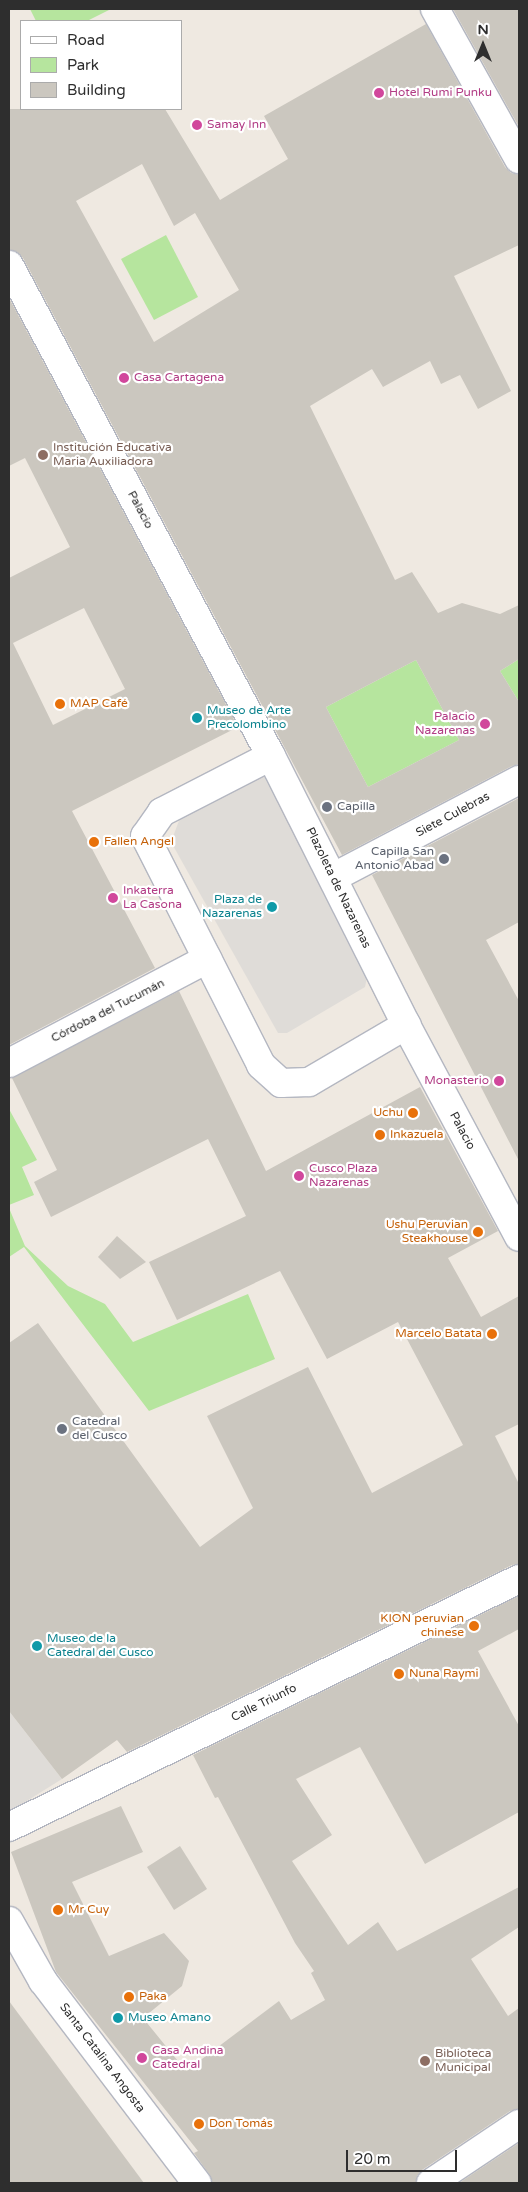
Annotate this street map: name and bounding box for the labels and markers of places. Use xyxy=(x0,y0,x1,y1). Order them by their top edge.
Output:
place label: Hotel Rumi Punku xyxy=(389,86,492,100)
marker: Hotel Rumi Punku xyxy=(373,87,385,99)
place label: Samay Inn xyxy=(207,118,266,132)
marker: Samay Inn xyxy=(191,119,203,131)
place label: Casa Cartagena xyxy=(134,371,224,385)
marker: Casa Cartagena xyxy=(118,372,130,384)
place label: Institución Educativa Maria Auxiliadora xyxy=(53,441,172,469)
marker: Institución Educativa Maria Auxiliadora xyxy=(37,449,49,461)
place label: MAP Café xyxy=(70,697,128,711)
marker: MAP Café xyxy=(54,698,66,710)
place label: Museo de Arte Precolombino xyxy=(207,704,291,732)
place label: Palacio Nazarenas xyxy=(415,710,475,738)
marker: Museo de Arte Precolombino xyxy=(191,712,203,724)
marker: Palacio Nazarenas xyxy=(479,718,491,730)
place label: Capilla xyxy=(337,800,375,814)
marker: Capilla xyxy=(321,801,333,813)
place label: Fallen Angel xyxy=(104,835,174,849)
marker: Fallen Angel xyxy=(88,836,100,848)
place label: Capilla San Antonio Abad xyxy=(355,845,434,873)
marker: Capilla San Antonio Abad xyxy=(438,853,450,865)
place label: Inkaterra La Casona xyxy=(123,884,182,912)
marker: Inkaterra La Casona xyxy=(107,892,119,904)
place label: Plaza de Nazarenas xyxy=(202,893,262,921)
marker: Plaza de Nazarenas xyxy=(266,901,278,913)
place label: Monasterio xyxy=(424,1074,489,1088)
marker: Monasterio xyxy=(493,1075,505,1087)
place label: Uchu xyxy=(373,1106,403,1120)
marker: Uchu xyxy=(407,1107,419,1119)
place label: Inkazuela xyxy=(390,1128,444,1142)
marker: Inkazuela xyxy=(374,1129,386,1141)
place label: Cusco Plaza Nazarenas xyxy=(309,1162,377,1190)
marker: Cusco Plaza Nazarenas xyxy=(293,1170,305,1182)
place label: Ushu Peruvian Steakhouse xyxy=(386,1218,468,1246)
marker: Ushu Peruvian Steakhouse xyxy=(472,1226,484,1238)
place label: Marcelo Batata xyxy=(395,1327,482,1341)
marker: Marcelo Batata xyxy=(486,1328,498,1340)
place label: Catedral del Cusco xyxy=(72,1415,127,1443)
marker: Catedral del Cusco xyxy=(56,1423,68,1435)
place label: KION peruvian chinese xyxy=(380,1612,464,1640)
marker: KION peruvian chinese xyxy=(468,1620,480,1632)
place label: Museo de la Catedral del Cusco xyxy=(47,1632,154,1660)
marker: Museo de la Catedral del Cusco xyxy=(31,1640,43,1652)
place label: Nuna Raymi xyxy=(409,1667,479,1681)
marker: Nuna Raymi xyxy=(393,1668,405,1680)
place label: Mr Cuy xyxy=(68,1903,109,1917)
marker: Mr Cuy xyxy=(52,1904,64,1916)
place label: Paka xyxy=(139,1990,167,2004)
marker: Paka xyxy=(123,1991,135,2003)
place label: Museo Amano xyxy=(128,2011,211,2025)
marker: Museo Amano xyxy=(112,2012,124,2024)
place label: Casa Andina Catedral xyxy=(152,2044,224,2072)
place label: Biblioteca Municipal xyxy=(435,2047,491,2075)
marker: Casa Andina Catedral xyxy=(136,2052,148,2064)
marker: Biblioteca Municipal xyxy=(419,2055,431,2067)
place label: Don Tomás xyxy=(209,2117,273,2131)
marker: Don Tomás xyxy=(193,2118,205,2130)

